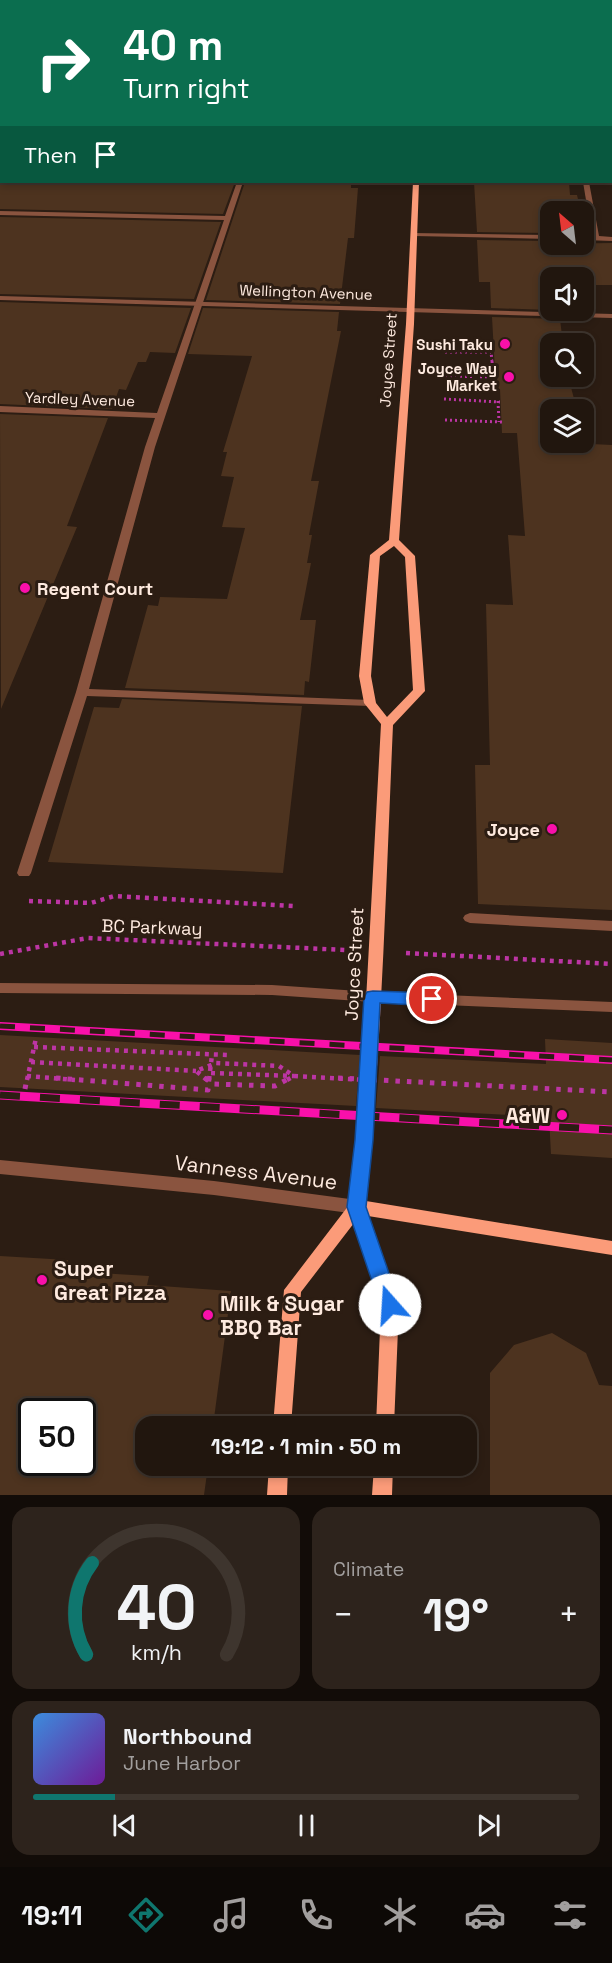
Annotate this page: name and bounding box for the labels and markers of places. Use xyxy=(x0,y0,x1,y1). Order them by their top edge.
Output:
place label: Sushi Taku xyxy=(416,335,493,354)
marker: Sushi Taku xyxy=(498,337,512,351)
place label: Joyce Way Market xyxy=(418,359,497,395)
marker: Joyce Way Market xyxy=(502,370,516,384)
place label: Regent Court xyxy=(37,577,153,600)
marker: Regent Court xyxy=(18,581,32,595)
place label: Joyce xyxy=(487,818,540,841)
marker: Joyce xyxy=(545,822,559,836)
pin xyxy=(406,973,457,1024)
place label: A&W xyxy=(505,1102,550,1129)
marker: A&W xyxy=(555,1108,569,1122)
place label: Super Great Pizza xyxy=(54,1255,166,1306)
marker: Super Great Pizza xyxy=(35,1273,49,1287)
place label: Milk & Sugar BBQ Bar xyxy=(220,1290,344,1341)
marker: Milk & Sugar BBQ Bar xyxy=(201,1308,215,1322)

